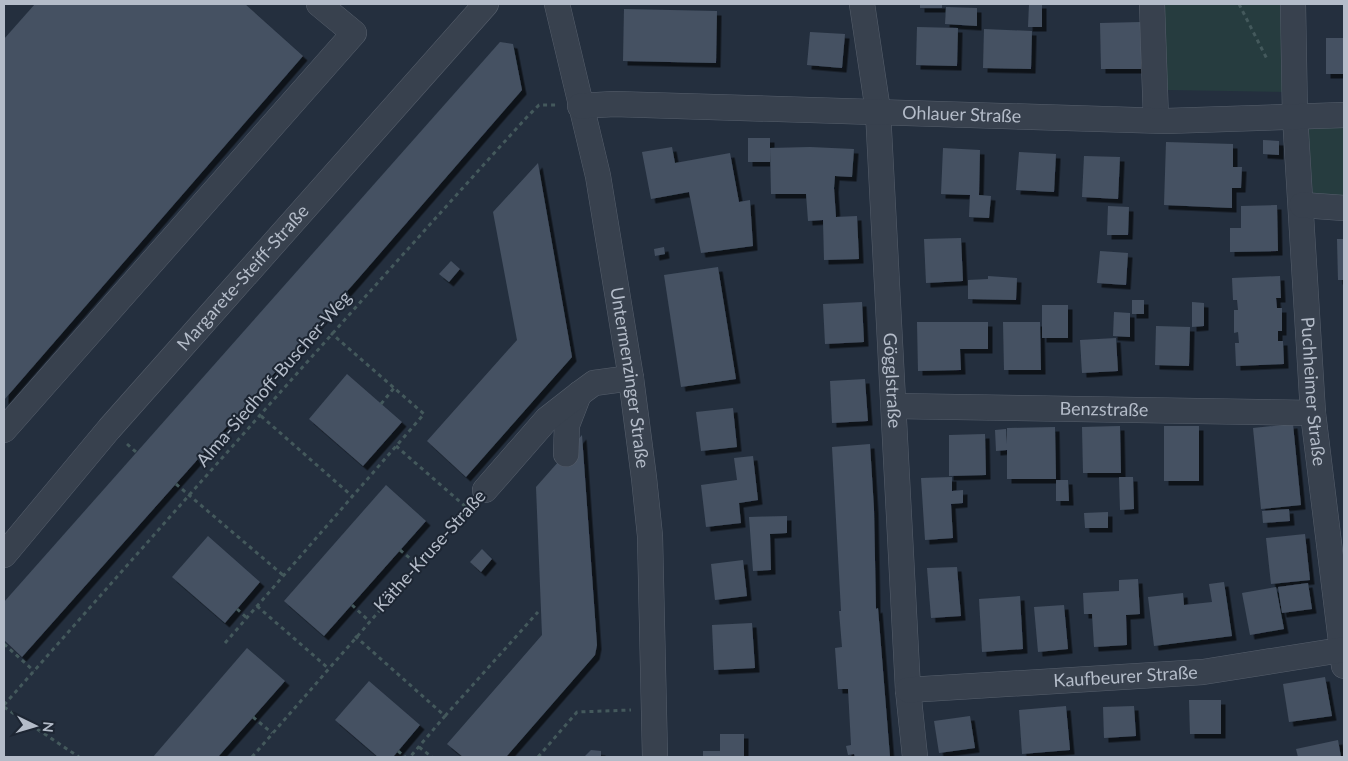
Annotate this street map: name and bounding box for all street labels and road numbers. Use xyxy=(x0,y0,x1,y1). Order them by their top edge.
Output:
street label: Ohlauer Straße xyxy=(902,101,1022,127)
street label: Margarete-Steiff-Straße xyxy=(172,200,313,355)
street label: Untermenzinger Straße xyxy=(606,285,655,470)
street label: Alma-Siedhoff-Buscher-Weg xyxy=(191,286,355,471)
street label: Puchheimer Straße xyxy=(1297,316,1331,467)
street label: Gögglstraße xyxy=(879,332,906,429)
street label: Benzstraße xyxy=(1059,397,1149,420)
street label: Käthe-Kruse-Straße xyxy=(369,485,490,616)
street label: Kaufbeurer Straße xyxy=(1053,660,1198,691)

